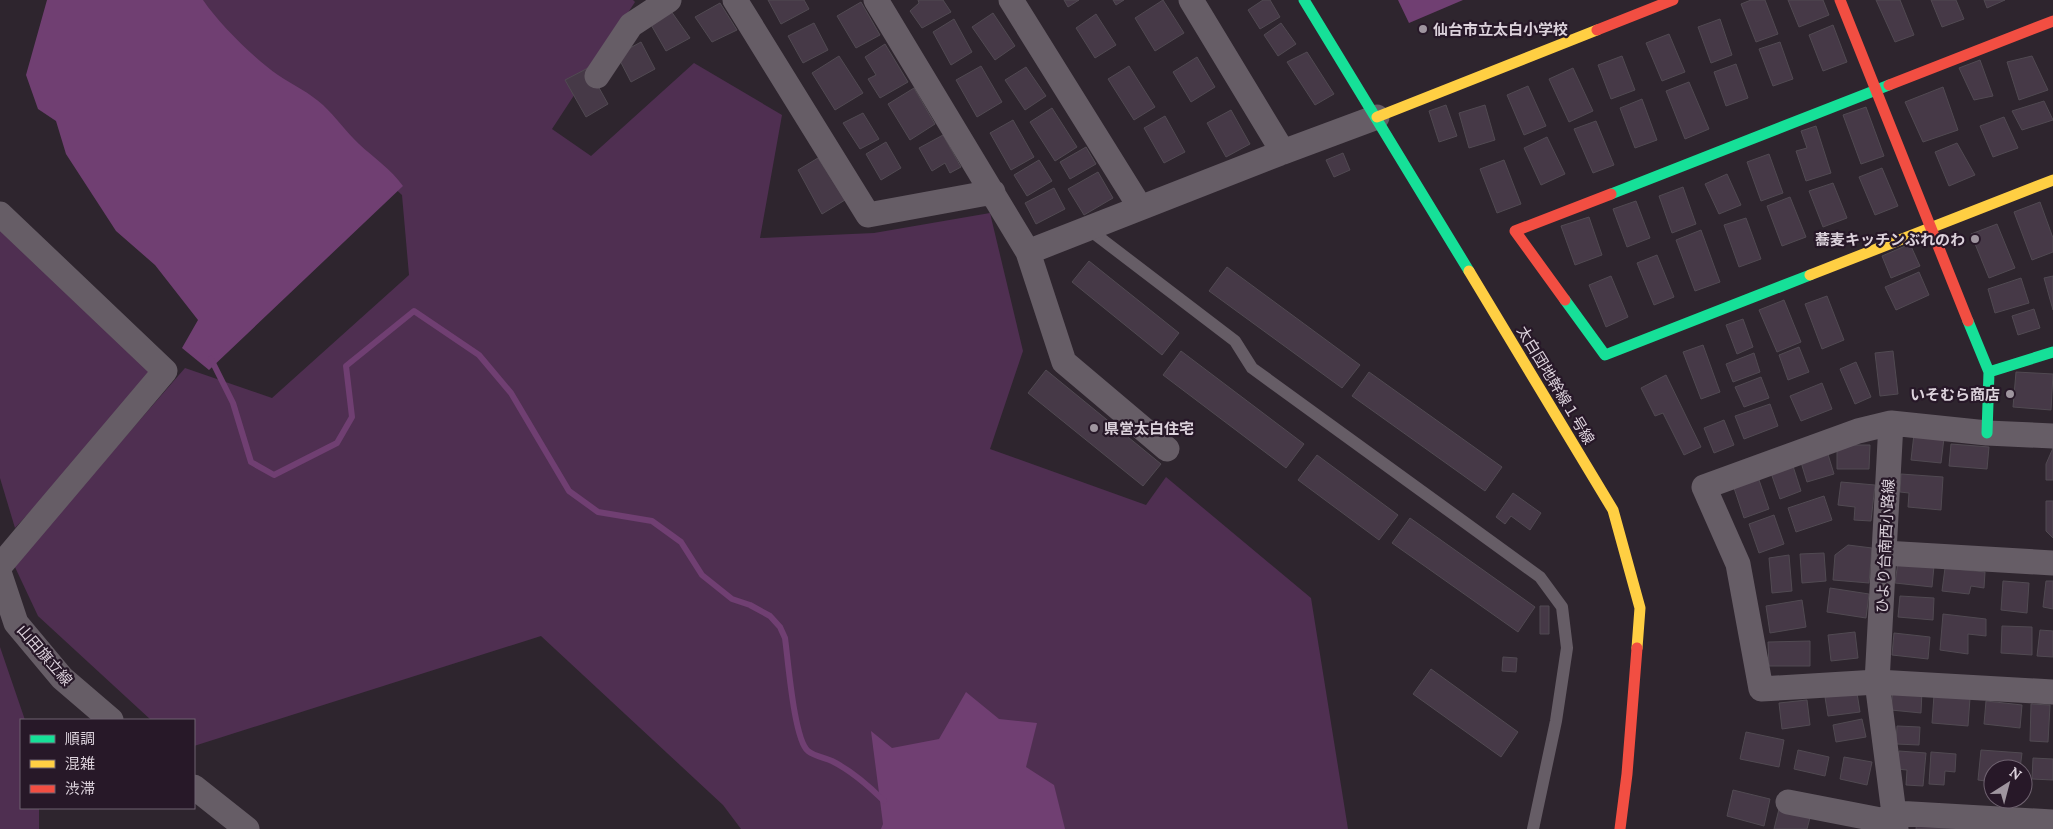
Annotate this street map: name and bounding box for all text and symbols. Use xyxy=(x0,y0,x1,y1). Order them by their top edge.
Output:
place label: 仙台市立太白小学校 xyxy=(1433,20,1568,39)
marker: 仙台市立太白小学校 xyxy=(1417,23,1429,35)
place label: 蕎麦キッチンぶれのわ xyxy=(1815,230,1965,249)
marker: 蕎麦キッチンぶれのわ xyxy=(1969,233,1981,245)
street label: 太白団地幹線１号線 xyxy=(1513,322,1599,448)
place label: いそむら商店 xyxy=(1910,385,2000,404)
marker: いそむら商店 xyxy=(2004,388,2016,400)
place label: 県営太白住宅 xyxy=(1104,419,1194,438)
marker: 県営太白住宅 xyxy=(1088,422,1100,434)
street label: ひより台南西小路線 xyxy=(1872,478,1898,614)
street label: 山田旗立線 xyxy=(13,620,77,690)
legend xyxy=(20,719,195,809)
text: 順調 xyxy=(65,729,95,748)
text: 混雑 xyxy=(65,754,95,773)
north arrow xyxy=(1983,759,2033,809)
text: N xyxy=(2006,763,2025,784)
text: 渋滞 xyxy=(65,779,95,798)

